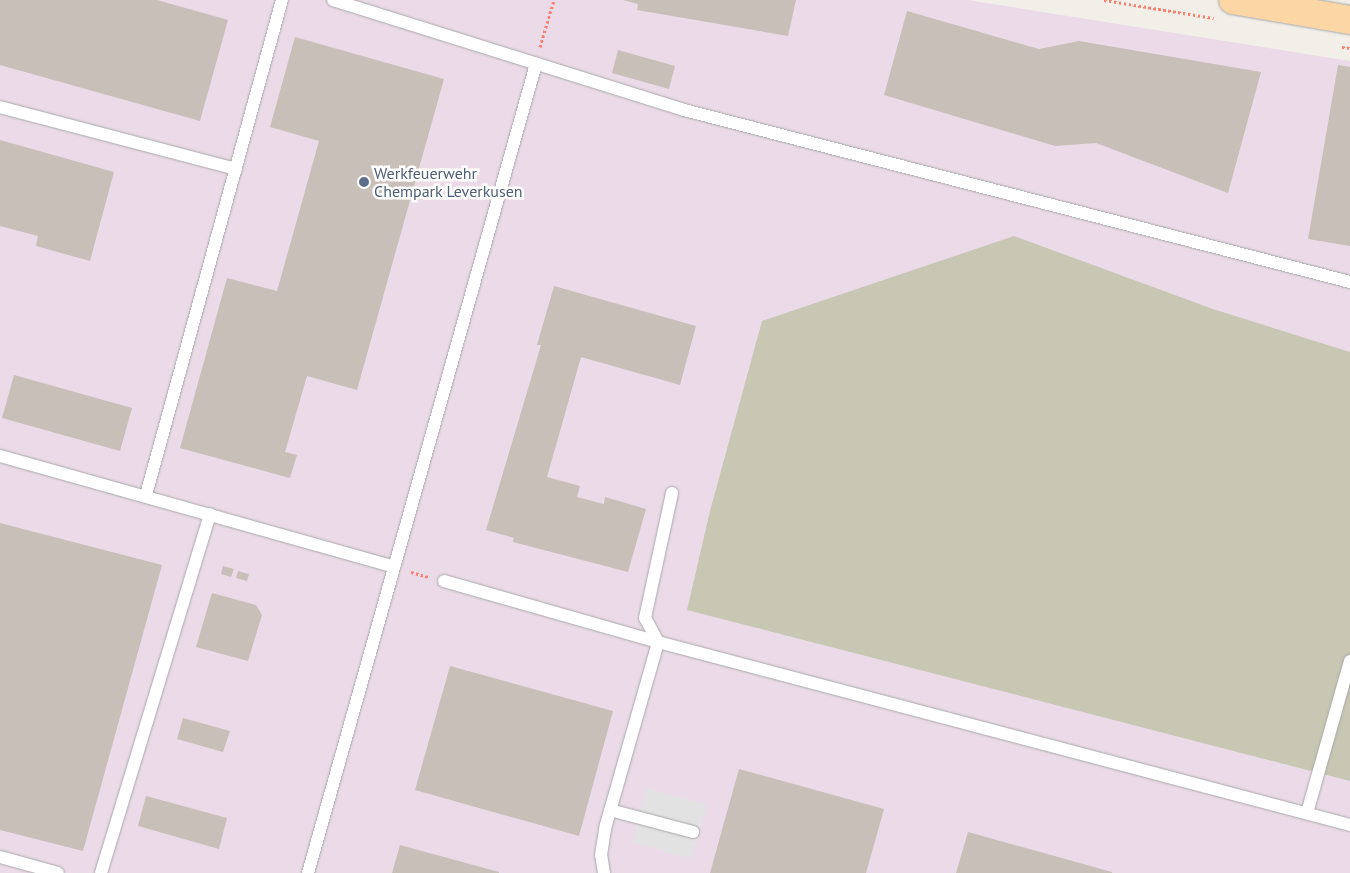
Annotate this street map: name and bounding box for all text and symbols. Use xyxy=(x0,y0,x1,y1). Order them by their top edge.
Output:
place label: Werkfeuerwehr Chempark Leverkusen xyxy=(374,163,523,201)
marker: Werkfeuerwehr Chempark Leverkusen xyxy=(358,176,370,188)

